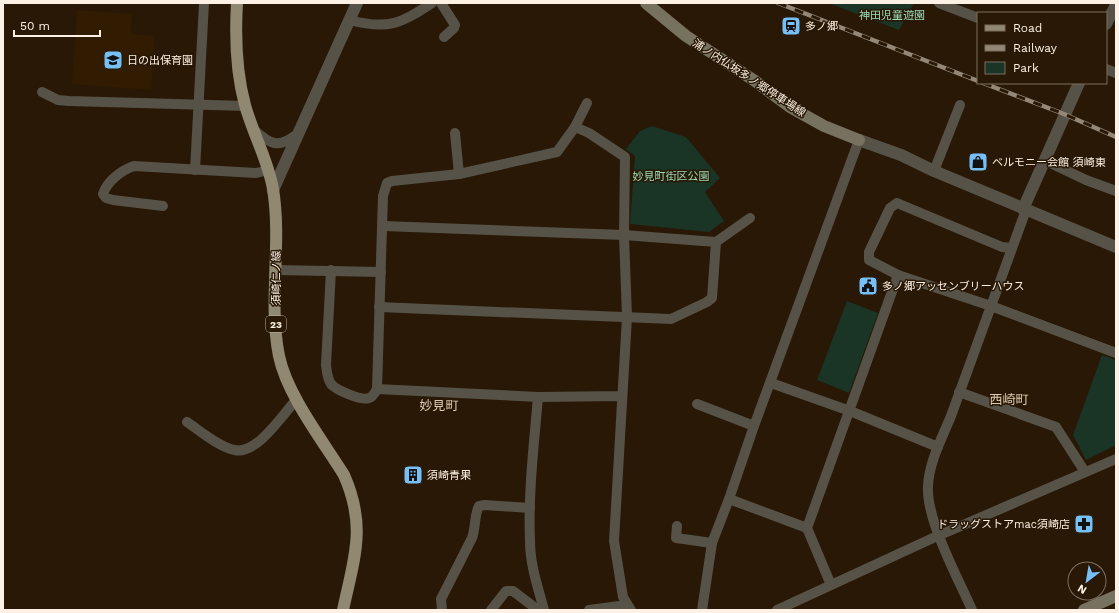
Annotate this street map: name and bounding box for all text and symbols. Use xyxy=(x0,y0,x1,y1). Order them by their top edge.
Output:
park label: 神田児童遊園 xyxy=(859,9,925,22)
scale bar xyxy=(14,12,100,38)
legend xyxy=(977,12,1107,84)
station icon: 多ノ郷 xyxy=(780,15,802,37)
text: 50 m xyxy=(20,19,50,33)
place label: 多ノ郷 xyxy=(805,20,838,33)
text: Road xyxy=(1013,21,1042,35)
street label: 浦ノ内仏坂多ノ郷停車場線 xyxy=(690,37,808,119)
text: Railway xyxy=(1013,41,1058,55)
school or university icon: 日の出保育園 xyxy=(102,49,124,71)
place label: 日の出保育園 xyxy=(127,54,193,67)
text: Park xyxy=(1013,61,1039,75)
shop icon: ベルモニー会館 須崎東 xyxy=(967,151,989,173)
place label: ベルモニー会館 須崎東 xyxy=(992,156,1106,169)
park label: 妙見町街区公園 xyxy=(633,170,710,183)
street label: 須崎仁ノ線 xyxy=(270,251,283,306)
public building icon: 多ノ郷アッセンブリーハウス xyxy=(857,275,879,297)
place label: 多ノ郷アッセンブリーハウス xyxy=(882,280,1024,293)
road number: 23 xyxy=(266,316,286,332)
district label: 西崎町 xyxy=(989,392,1029,407)
district label: 妙見町 xyxy=(419,398,459,413)
building icon: 須崎青果 xyxy=(402,464,424,486)
place label: 須崎青果 xyxy=(427,469,471,482)
pharmacy icon: ドラッグストアmac須崎店 xyxy=(1073,513,1095,535)
place label: ドラッグストアmac須崎店 xyxy=(937,518,1070,531)
north arrow xyxy=(1067,561,1107,601)
text: N xyxy=(1075,581,1089,597)

